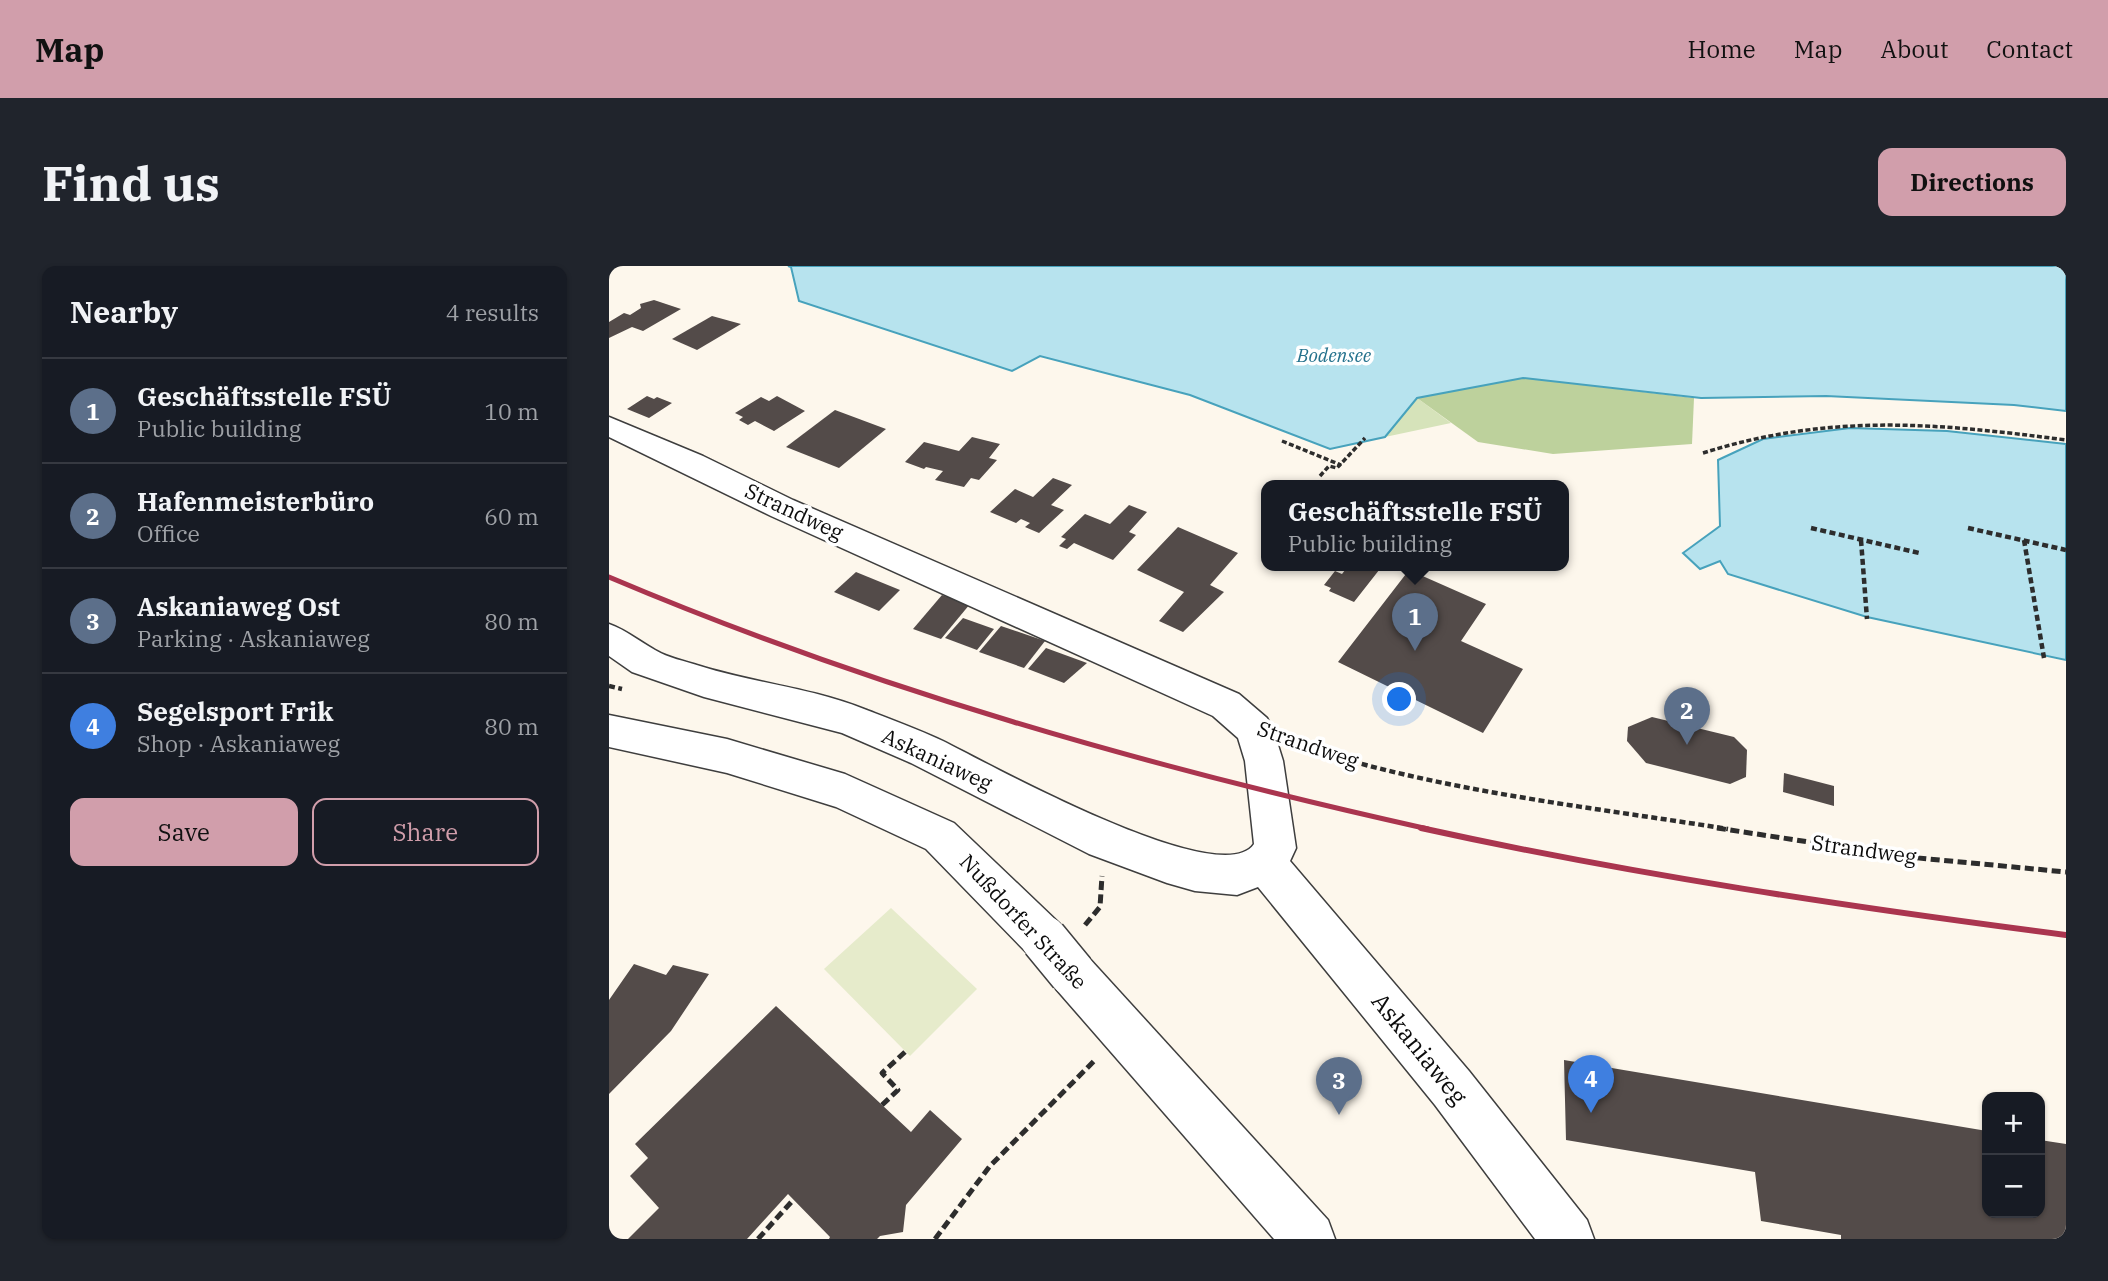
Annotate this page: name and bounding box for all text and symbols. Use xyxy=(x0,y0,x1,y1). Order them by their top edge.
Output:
text: Map xyxy=(35,28,104,71)
text: Home xyxy=(1688,33,1756,65)
text: Map xyxy=(1794,33,1842,65)
text: About xyxy=(1880,33,1948,65)
text: Contact xyxy=(1986,33,2073,65)
button: Directions xyxy=(1878,148,2066,216)
text: Find us xyxy=(42,151,220,214)
text: Nearby xyxy=(70,292,178,331)
text: 4 results xyxy=(446,297,539,327)
water label: Bodensee xyxy=(1296,343,1372,367)
text: Geschäftsstelle FSÜ xyxy=(137,379,392,413)
text: 1 xyxy=(86,396,100,426)
text: 10 m xyxy=(484,396,539,426)
text: Public building xyxy=(137,413,301,443)
street label: Strandweg xyxy=(741,476,849,546)
popup xyxy=(1261,480,1569,571)
text: Hafenmeisterbüro xyxy=(137,484,374,518)
text: Geschäftsstelle FSÜ xyxy=(1288,494,1542,528)
text: 2 xyxy=(86,501,100,531)
text: 60 m xyxy=(484,501,539,531)
text: Office xyxy=(137,518,200,548)
text: Public building xyxy=(1288,528,1452,558)
text: Askaniaweg Ost xyxy=(137,589,340,623)
pin: 1 xyxy=(1392,593,1438,651)
text: 3 xyxy=(86,606,100,636)
text: 80 m xyxy=(484,606,539,636)
text: Parking · Askaniaweg xyxy=(137,623,370,653)
your location xyxy=(1382,682,1416,716)
pin: 2 xyxy=(1664,687,1710,745)
text: Segelsport Frik xyxy=(137,694,333,728)
text: 4 xyxy=(86,711,100,741)
text: 80 m xyxy=(484,711,539,741)
street label: Strandweg xyxy=(1254,714,1363,775)
street label: Askaniaweg xyxy=(878,721,998,797)
text: Shop · Askaniaweg xyxy=(137,728,340,758)
button: Save xyxy=(70,798,298,866)
button: Share xyxy=(312,798,539,866)
street label: Strandweg xyxy=(1810,828,1919,870)
street label: Nußdorfer Straße xyxy=(954,848,1094,995)
street label: Askaniaweg xyxy=(1365,986,1475,1111)
pin: 4 xyxy=(1568,1055,1614,1113)
pin: 3 xyxy=(1316,1057,1362,1115)
map controls xyxy=(1982,1092,2045,1218)
button: + xyxy=(1982,1092,2045,1155)
button: − xyxy=(1982,1155,2045,1218)

